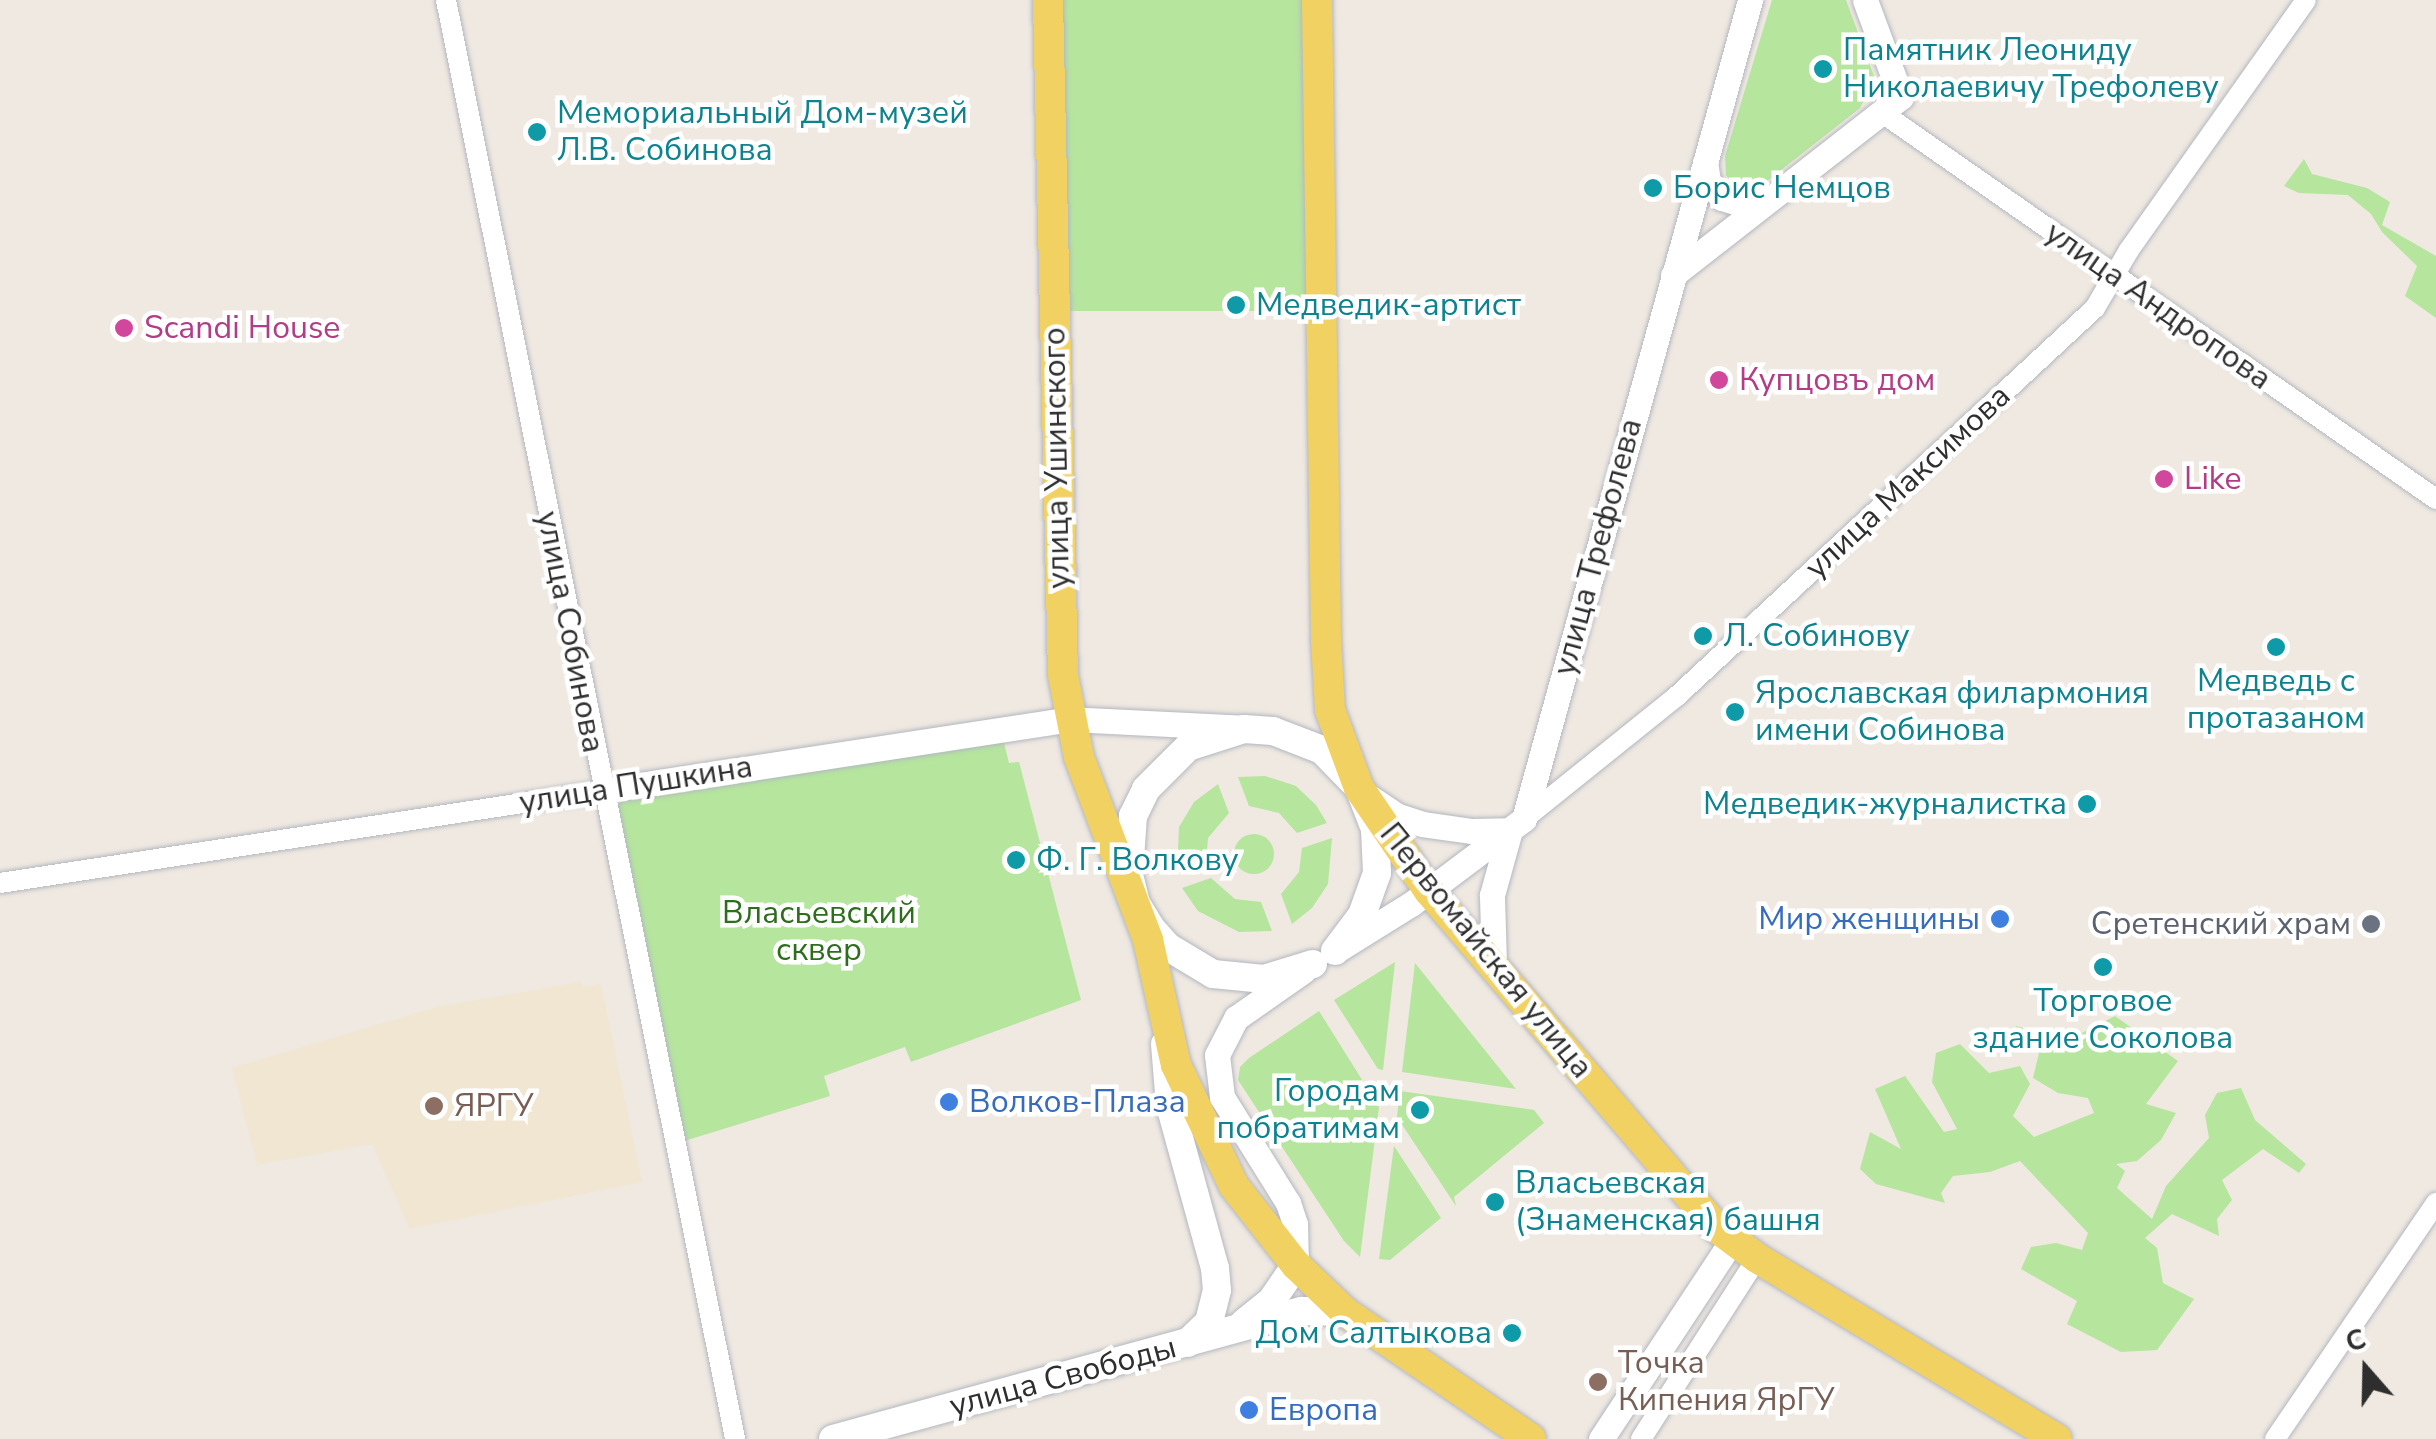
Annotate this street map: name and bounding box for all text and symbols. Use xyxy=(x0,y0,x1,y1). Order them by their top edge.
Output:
place label: Памятник Леониду Николаевичу Трефолеву xyxy=(1843,32,2219,107)
marker: Памятник Леониду Николаевичу Трефолеву xyxy=(1812,58,1834,80)
place label: Мемориальный Дом-музей Л.В. Собинова xyxy=(557,95,968,170)
marker: Мемориальный Дом-музей Л.В. Собинова xyxy=(526,121,548,143)
place label: Борис Немцов xyxy=(1673,169,1891,207)
marker: Борис Немцов xyxy=(1642,177,1664,199)
street label: улица Андропова xyxy=(2038,214,2278,398)
place label: Медведик-артист xyxy=(1256,286,1521,324)
marker: Медведик-артист xyxy=(1225,294,1247,316)
place label: Scandi House xyxy=(144,309,340,347)
marker: Scandi House xyxy=(113,317,135,339)
street label: улица Ушинского xyxy=(1036,327,1078,589)
place label: Купцовъ дом xyxy=(1739,361,1935,399)
marker: Купцовъ дом xyxy=(1708,369,1730,391)
street label: улица Максимова xyxy=(1797,377,2019,587)
street label: улица Трефолева xyxy=(1545,414,1651,680)
place label: Like xyxy=(2184,460,2241,498)
marker: Like xyxy=(2153,468,2175,490)
street label: улица Собинова xyxy=(528,508,612,756)
place label: Л. Собинову xyxy=(1723,617,1910,655)
marker: Л. Собинову xyxy=(1692,625,1714,647)
marker: Медведь с протазаном xyxy=(2265,636,2287,658)
place label: Медведь с протазаном xyxy=(2187,663,2365,738)
place label: Ярославская филармония имени Собинова xyxy=(1755,675,2149,750)
marker: Ярославская филармония имени Собинова xyxy=(1724,701,1746,723)
street label: улица Пушкина xyxy=(517,748,755,822)
place label: Медведик-журналистка xyxy=(1703,785,2067,823)
marker: Медведик-журналистка xyxy=(2076,793,2098,815)
street label: Первомайская улица xyxy=(1371,816,1601,1086)
place label: Ф. Г. Волкову xyxy=(1036,841,1238,879)
marker: Ф. Г. Волкову xyxy=(1005,849,1027,871)
park label: Власьевский сквер xyxy=(722,895,916,970)
place label: Мир женщины xyxy=(1758,900,1980,938)
place label: Сретенский храм xyxy=(2091,905,2351,943)
marker: Мир женщины xyxy=(1989,908,2011,930)
marker: Сретенский храм xyxy=(2360,913,2382,935)
marker: Торговое здание Соколова xyxy=(2092,956,2114,978)
place label: Торговое здание Соколова xyxy=(1973,983,2233,1058)
place label: Городам побратимам xyxy=(1217,1073,1400,1148)
place label: Волков-Плаза xyxy=(969,1083,1186,1121)
place label: ЯРГУ xyxy=(454,1087,534,1125)
marker: Волков-Плаза xyxy=(938,1091,960,1113)
marker: ЯРГУ xyxy=(423,1095,445,1117)
marker: Городам побратимам xyxy=(1409,1099,1431,1121)
place label: Власьевская (Знаменская) башня xyxy=(1515,1165,1821,1240)
marker: Власьевская (Знаменская) башня xyxy=(1484,1191,1506,1213)
place label: Дом Салтыкова xyxy=(1256,1314,1492,1352)
north arrow xyxy=(2316,1319,2416,1419)
text: С xyxy=(2340,1320,2371,1362)
marker: Дом Салтыкова xyxy=(1501,1322,1523,1344)
street label: улица Свободы xyxy=(945,1328,1181,1426)
place label: Точка Кипения ЯрГУ xyxy=(1618,1345,1835,1420)
marker: Точка Кипения ЯрГУ xyxy=(1587,1371,1609,1393)
place label: Европа xyxy=(1269,1391,1378,1429)
marker: Европа xyxy=(1238,1399,1260,1421)

